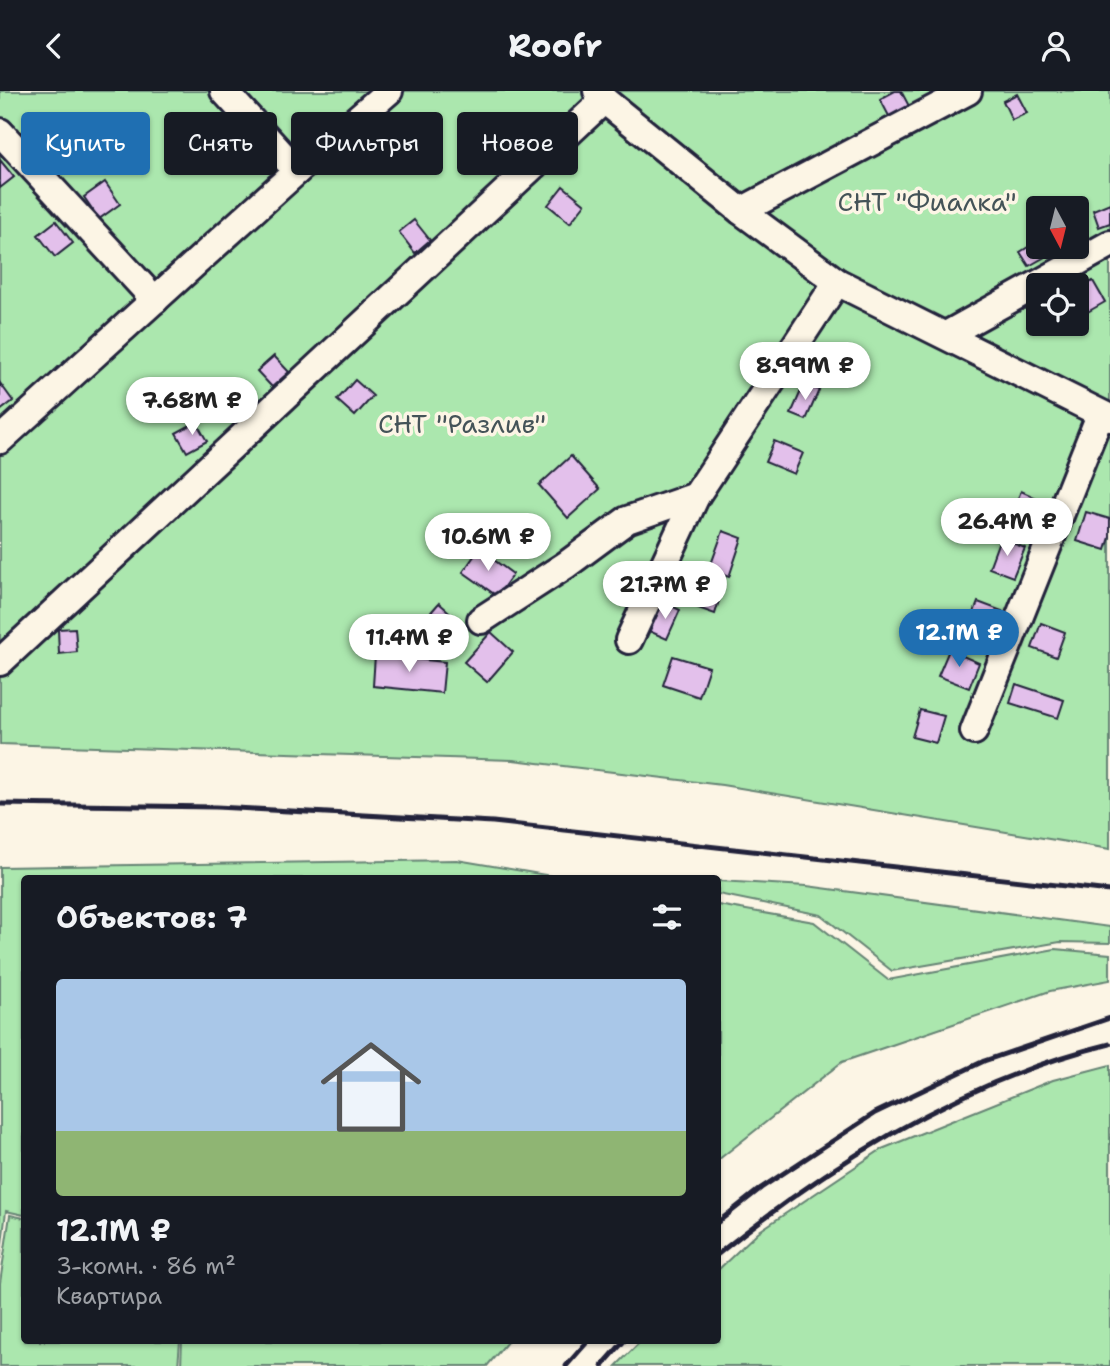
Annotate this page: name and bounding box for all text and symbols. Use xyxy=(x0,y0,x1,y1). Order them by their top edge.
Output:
text: Roofr xyxy=(508,24,602,67)
icon: back xyxy=(35,27,73,65)
icon: person xyxy=(1037,27,1075,65)
chip: Купить xyxy=(21,112,150,175)
chip: Снять xyxy=(164,112,277,175)
chip: Фильтры xyxy=(291,112,443,175)
chip: Новое xyxy=(457,112,578,175)
park label: СНТ "Фиалка" xyxy=(838,184,1016,219)
north arrow xyxy=(1026,196,1088,259)
map controls xyxy=(1026,196,1089,336)
button: locate xyxy=(1026,273,1089,336)
pin: 8.99M ₽ xyxy=(740,343,870,402)
text: 8.99M ₽ xyxy=(756,350,854,380)
pin: 7.68M ₽ xyxy=(127,377,257,437)
text: 7.68M ₽ xyxy=(142,385,242,415)
park label: СНТ "Разлив" xyxy=(378,406,546,441)
pin: 26.4M ₽ xyxy=(942,498,1072,558)
text: 26.4M ₽ xyxy=(957,506,1057,536)
pin: 10.6M ₽ xyxy=(423,513,553,573)
text: 10.6M ₽ xyxy=(441,521,535,551)
pin: 21.7M ₽ xyxy=(600,561,730,621)
text: 21.7M ₽ xyxy=(619,569,711,599)
pin: 12.1M ₽ xyxy=(894,609,1024,669)
pin: 11.4M ₽ xyxy=(344,615,474,674)
text: 12.1M ₽ xyxy=(915,617,1003,647)
text: 11.4M ₽ xyxy=(365,622,453,652)
text: Объектов: 7 xyxy=(56,897,248,938)
icon: filters xyxy=(648,898,686,936)
icon: home xyxy=(308,1024,434,1150)
text: 12.1M ₽ xyxy=(56,1210,171,1251)
text: 3-комн. · 86 m² xyxy=(56,1251,236,1281)
text: Квартира xyxy=(56,1281,162,1311)

